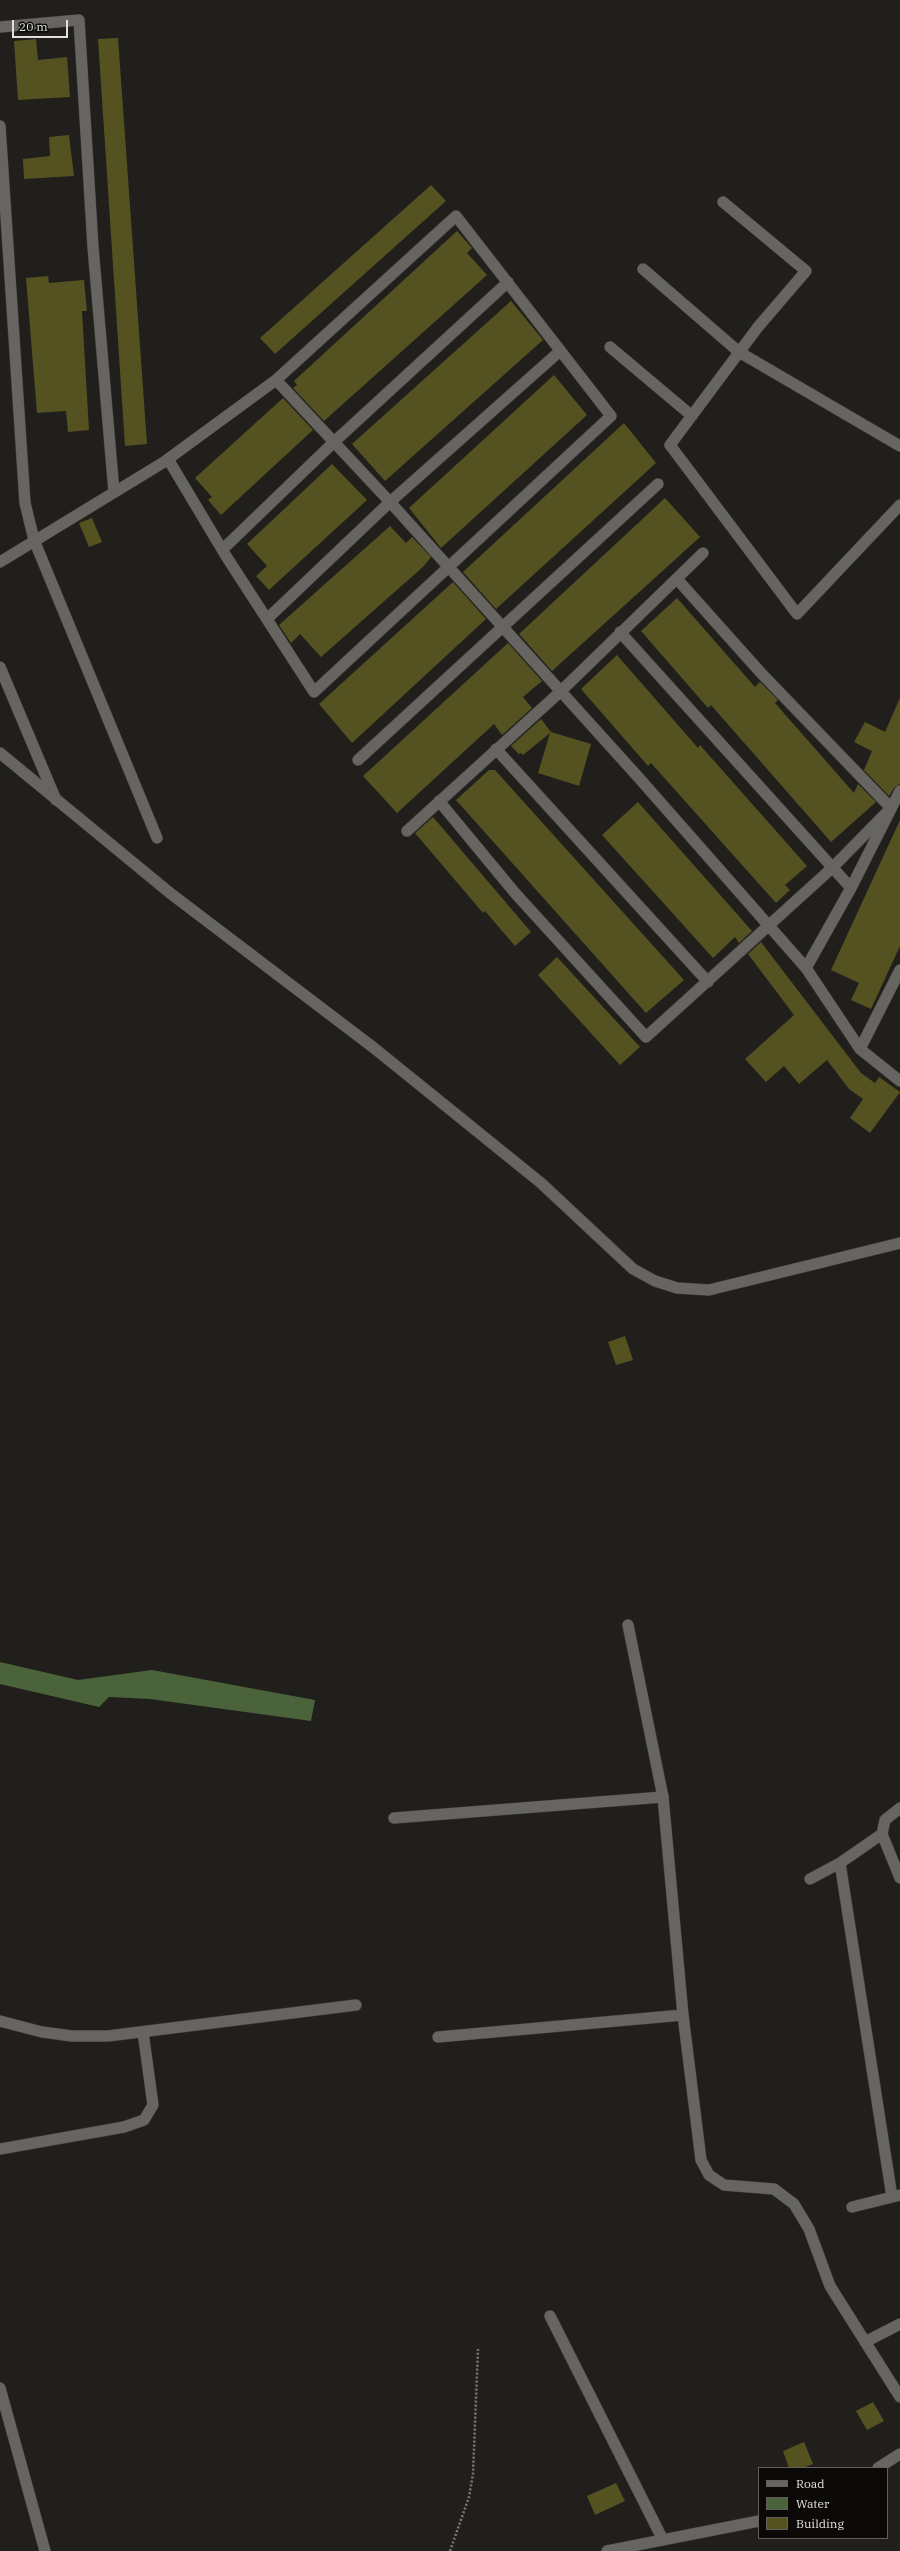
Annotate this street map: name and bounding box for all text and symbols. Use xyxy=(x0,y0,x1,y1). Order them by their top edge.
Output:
scale bar xyxy=(14,12,70,38)
text: 20 m xyxy=(19,19,48,34)
legend xyxy=(758,2467,888,2539)
text: Road xyxy=(796,2476,825,2491)
text: Water xyxy=(796,2496,829,2511)
text: Building xyxy=(796,2516,844,2531)

